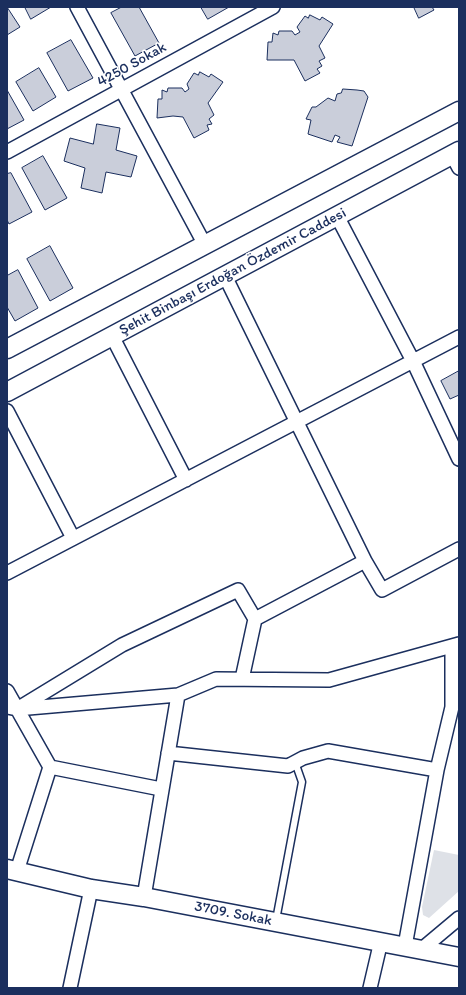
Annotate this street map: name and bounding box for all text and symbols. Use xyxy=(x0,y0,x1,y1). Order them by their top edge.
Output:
street label: 4250 Sokak xyxy=(94,39,170,91)
street label: Şehit Binbaşı Erdoğan Özdemir Caddesi xyxy=(116,204,350,340)
street label: 3709. Sokak xyxy=(193,898,273,930)

